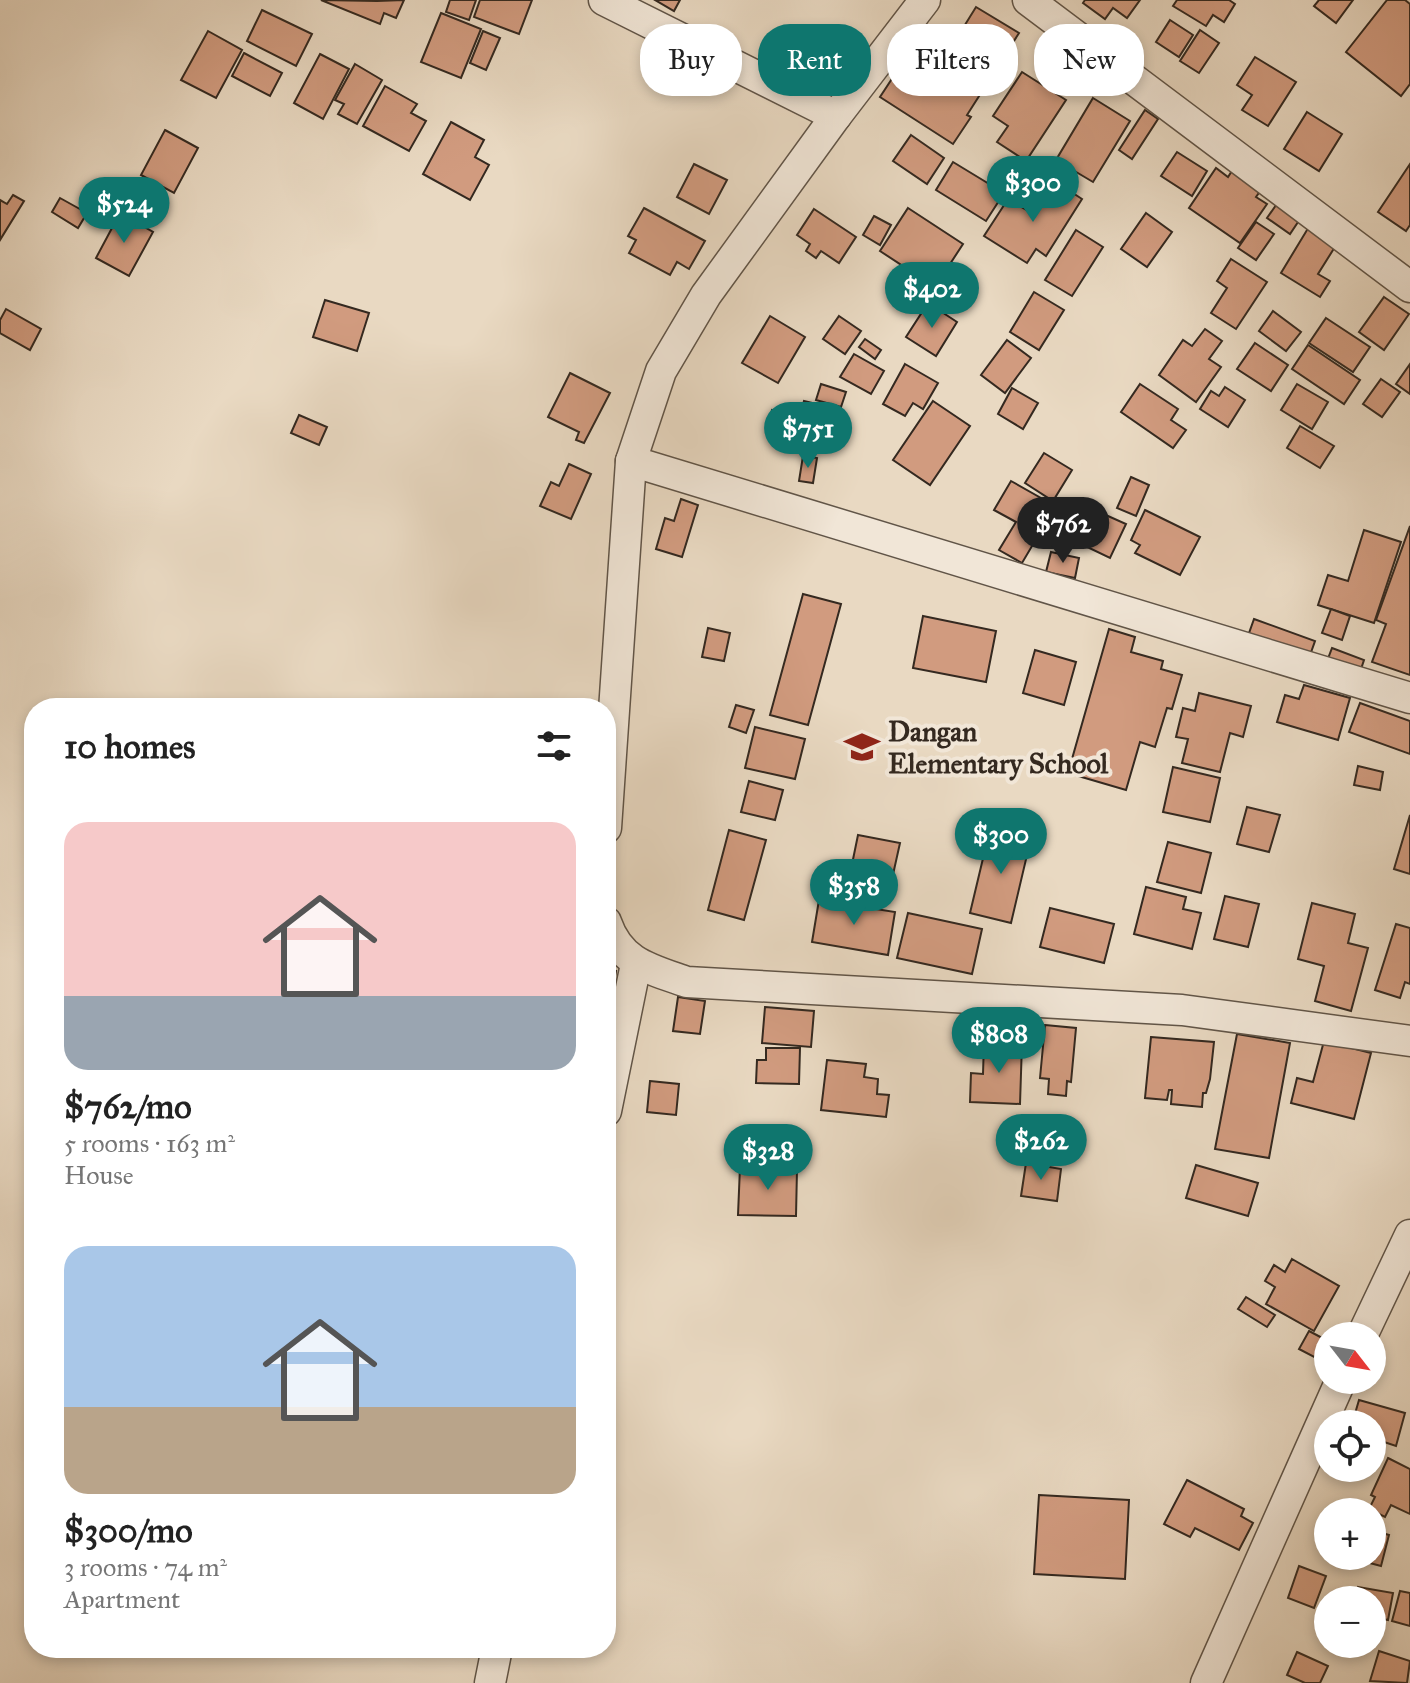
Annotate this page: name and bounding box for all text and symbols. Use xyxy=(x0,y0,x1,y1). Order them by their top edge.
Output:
chip: Buy xyxy=(640,24,742,96)
chip: Rent xyxy=(758,24,871,96)
chip: Filters xyxy=(887,24,1018,96)
chip: New xyxy=(1034,24,1144,96)
pin: $300 xyxy=(986,156,1080,224)
text: $300 xyxy=(1005,166,1061,198)
pin: $524 xyxy=(77,177,171,245)
text: $524 xyxy=(97,187,152,219)
pin: $402 xyxy=(885,262,979,330)
text: $402 xyxy=(903,272,961,304)
pin: $751 xyxy=(761,402,855,470)
text: $751 xyxy=(782,412,834,444)
pin: $762 xyxy=(1016,497,1110,565)
text: $762 xyxy=(1035,507,1091,539)
place label: Dangan Elementary School xyxy=(888,714,1109,781)
icon: filters xyxy=(532,724,576,768)
text: 10 homes xyxy=(64,726,195,767)
school or university icon: Dangan Elementary School xyxy=(843,728,881,766)
pin: $300 xyxy=(954,808,1048,876)
text: $300 xyxy=(973,818,1029,850)
pin: $358 xyxy=(807,859,901,927)
text: $358 xyxy=(828,869,880,901)
icon: home xyxy=(248,874,392,1018)
pin: $808 xyxy=(952,1007,1046,1075)
text: $808 xyxy=(970,1017,1028,1049)
text: $762/mo xyxy=(64,1086,192,1127)
pin: $262 xyxy=(994,1114,1088,1182)
pin: $328 xyxy=(721,1124,815,1192)
text: $262 xyxy=(1014,1124,1068,1156)
text: 5 rooms · 163 m² xyxy=(64,1127,235,1159)
text: $328 xyxy=(742,1134,794,1166)
text: House xyxy=(64,1159,134,1191)
icon: home xyxy=(248,1298,392,1442)
north arrow xyxy=(1314,1322,1386,1394)
map controls xyxy=(1314,1322,1386,1658)
button: locate xyxy=(1314,1410,1386,1482)
button: + xyxy=(1314,1498,1386,1570)
text: $300/mo xyxy=(64,1510,193,1551)
text: 3 rooms · 74 m² xyxy=(64,1551,227,1583)
text: Apartment xyxy=(64,1583,180,1615)
button: − xyxy=(1314,1586,1386,1658)

